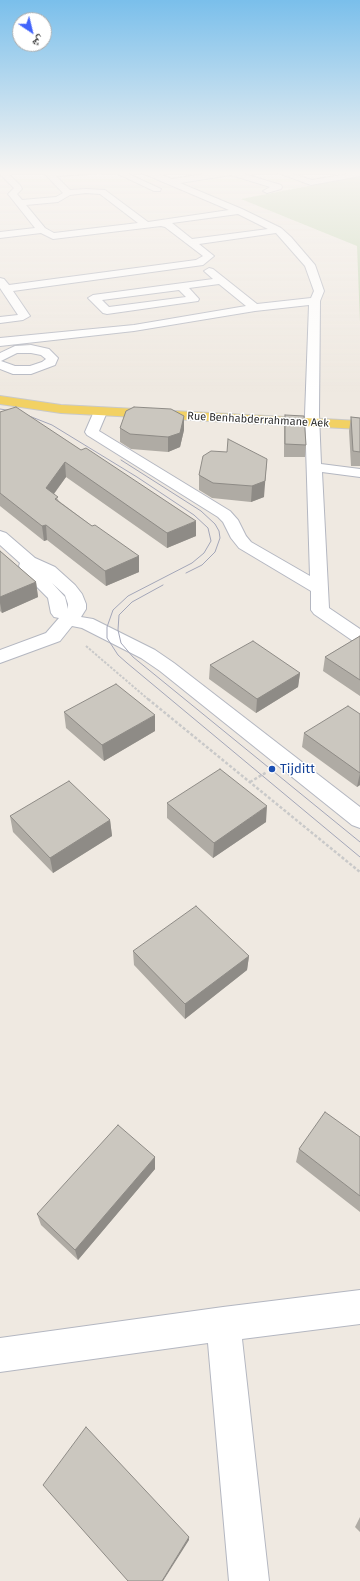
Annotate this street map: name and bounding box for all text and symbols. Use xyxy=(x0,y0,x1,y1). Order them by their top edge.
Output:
north arrow xyxy=(12,12,52,52)
text: ش xyxy=(30,33,47,50)
street label: Rue Benhabderrahmane Aek xyxy=(187,410,329,430)
place label: Tijditt xyxy=(280,761,315,777)
marker: Tijditt xyxy=(267,764,277,774)

